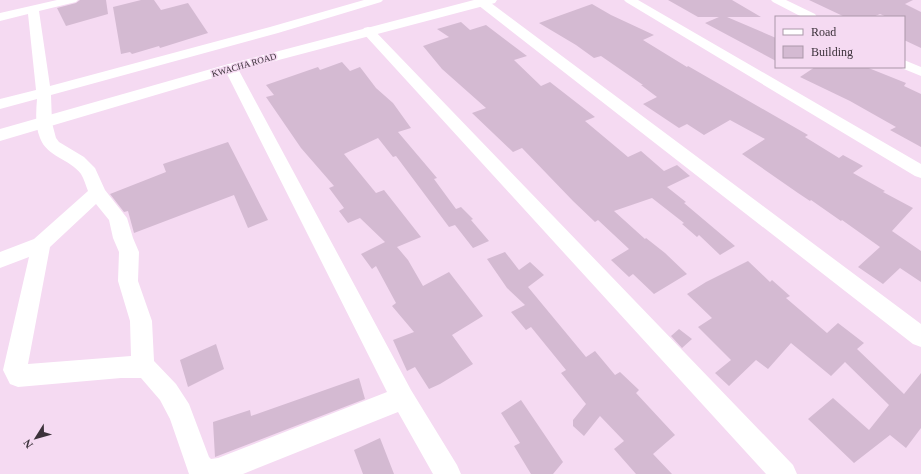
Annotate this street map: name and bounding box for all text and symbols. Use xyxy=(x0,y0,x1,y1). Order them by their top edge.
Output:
legend xyxy=(775,16,905,68)
text: Road xyxy=(811,25,836,39)
text: Building xyxy=(811,45,853,59)
street label: KWACHA ROAD xyxy=(211,51,278,79)
north arrow xyxy=(16,418,56,458)
text: N xyxy=(21,437,35,451)

